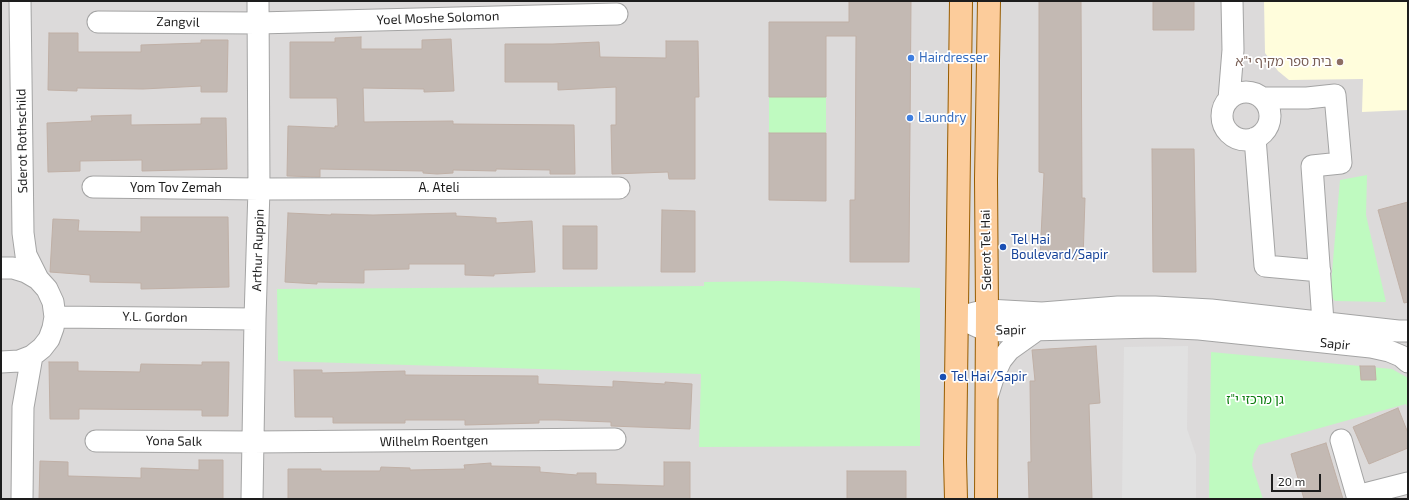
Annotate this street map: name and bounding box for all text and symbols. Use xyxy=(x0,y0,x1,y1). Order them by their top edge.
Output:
street label: Yoel Moshe Solomon xyxy=(376,8,500,28)
street label: Zangvil xyxy=(156,14,200,30)
place label: Hairdresser xyxy=(919,50,988,66)
marker: Hairdresser xyxy=(906,53,916,63)
place label: בית ספר מקיף י"א xyxy=(1235,54,1332,70)
marker: בית ספר מקיף י"א xyxy=(1335,57,1345,67)
street label: Sderot Rothschild xyxy=(13,88,31,194)
place label: Laundry xyxy=(918,110,966,126)
marker: Laundry xyxy=(905,113,915,123)
street label: Yom Tov Zemah xyxy=(130,180,222,196)
street label: A. Ateli xyxy=(419,180,459,196)
street label: Arthur Ruppin xyxy=(249,208,267,292)
street label: Sderot Tel Hai xyxy=(977,209,995,291)
place label: Tel Hai Boulevard/Sapir xyxy=(1011,232,1108,263)
marker: Tel Hai Boulevard/Sapir xyxy=(998,242,1008,252)
street label: Y.L. Gordon xyxy=(122,309,188,325)
street label: Sapir xyxy=(996,322,1026,338)
street label: Sapir xyxy=(1319,335,1351,353)
place label: Tel Hai/Sapir xyxy=(951,369,1027,385)
marker: Tel Hai/Sapir xyxy=(938,372,948,382)
park label: גן מרכזי י"ז xyxy=(1226,392,1284,408)
street label: Wilhelm Roentgen xyxy=(380,432,488,450)
street label: Yona Salk xyxy=(146,433,202,449)
scale bar xyxy=(1273,466,1323,492)
text: 20 m xyxy=(1278,474,1305,488)

